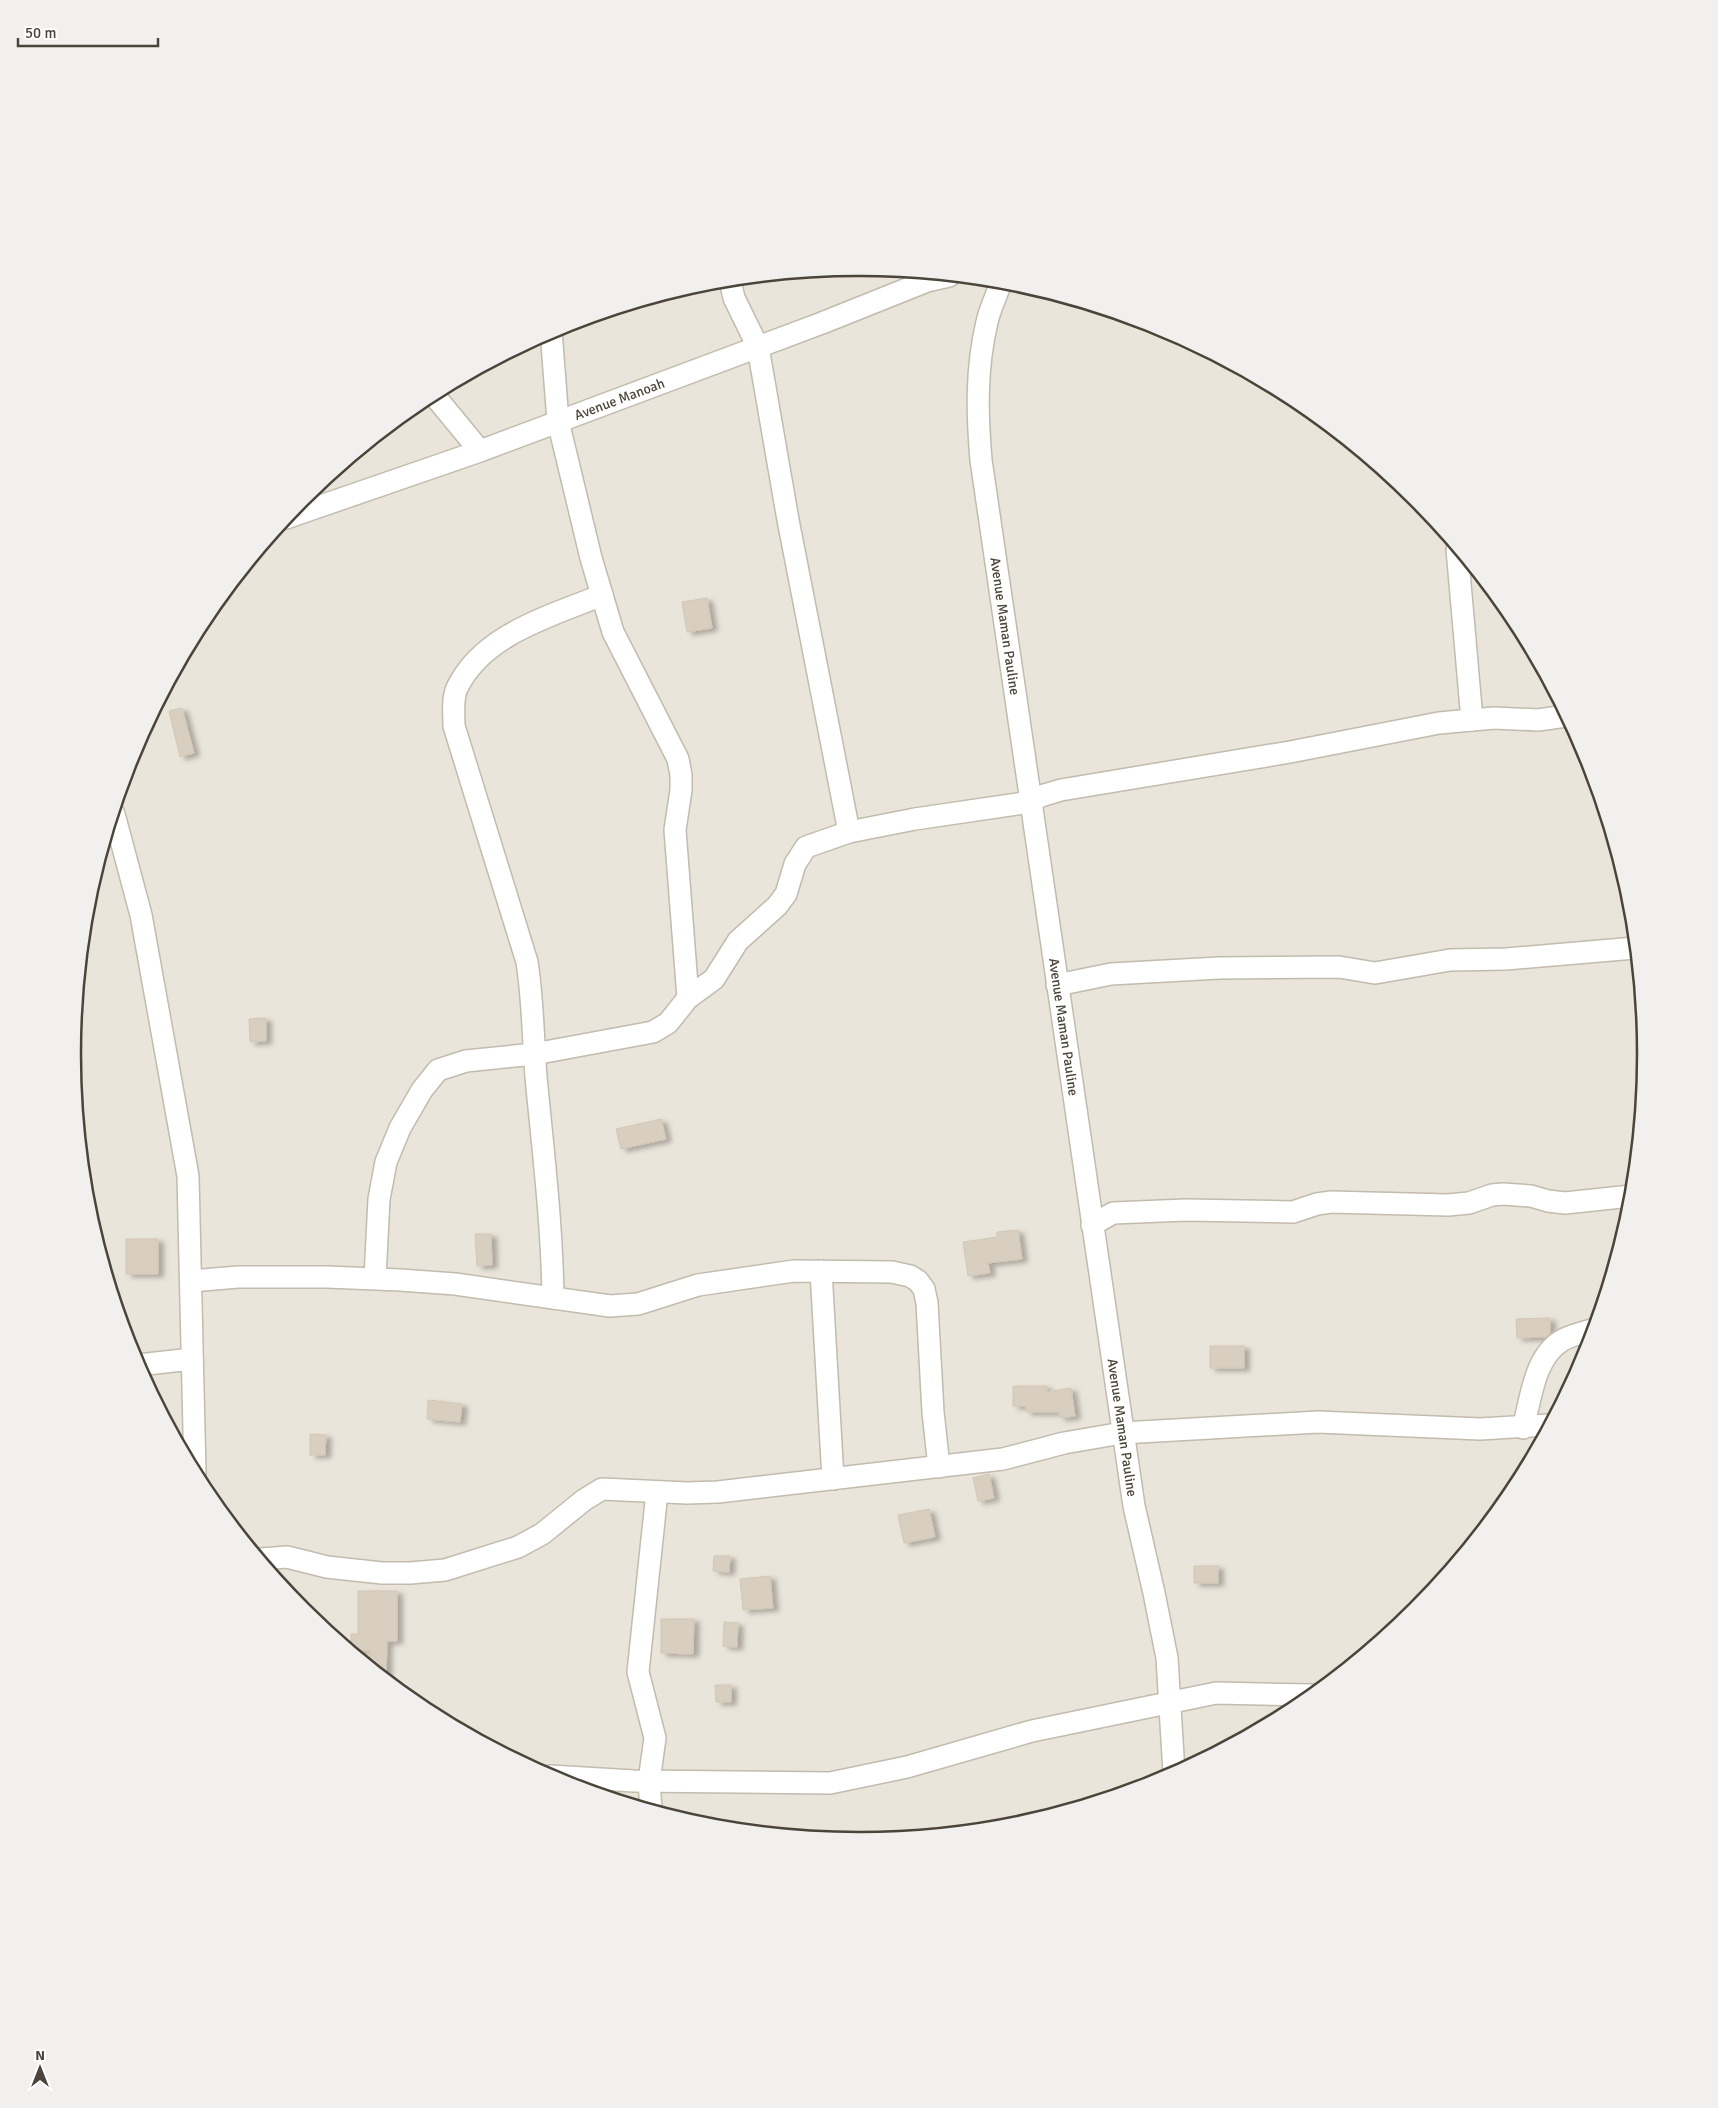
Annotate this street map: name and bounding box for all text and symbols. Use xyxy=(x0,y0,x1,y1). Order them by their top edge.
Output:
scale bar xyxy=(18,15,158,47)
text: 50 m xyxy=(25,24,56,42)
street label: Avenue Manoah xyxy=(572,375,667,424)
street label: Avenue Maman Pauline xyxy=(986,556,1023,696)
street label: Avenue Maman Pauline xyxy=(1045,957,1082,1097)
street label: Avenue Maman Pauline xyxy=(1104,1357,1141,1498)
north arrow xyxy=(15,2043,65,2093)
text: N xyxy=(35,2047,45,2064)

